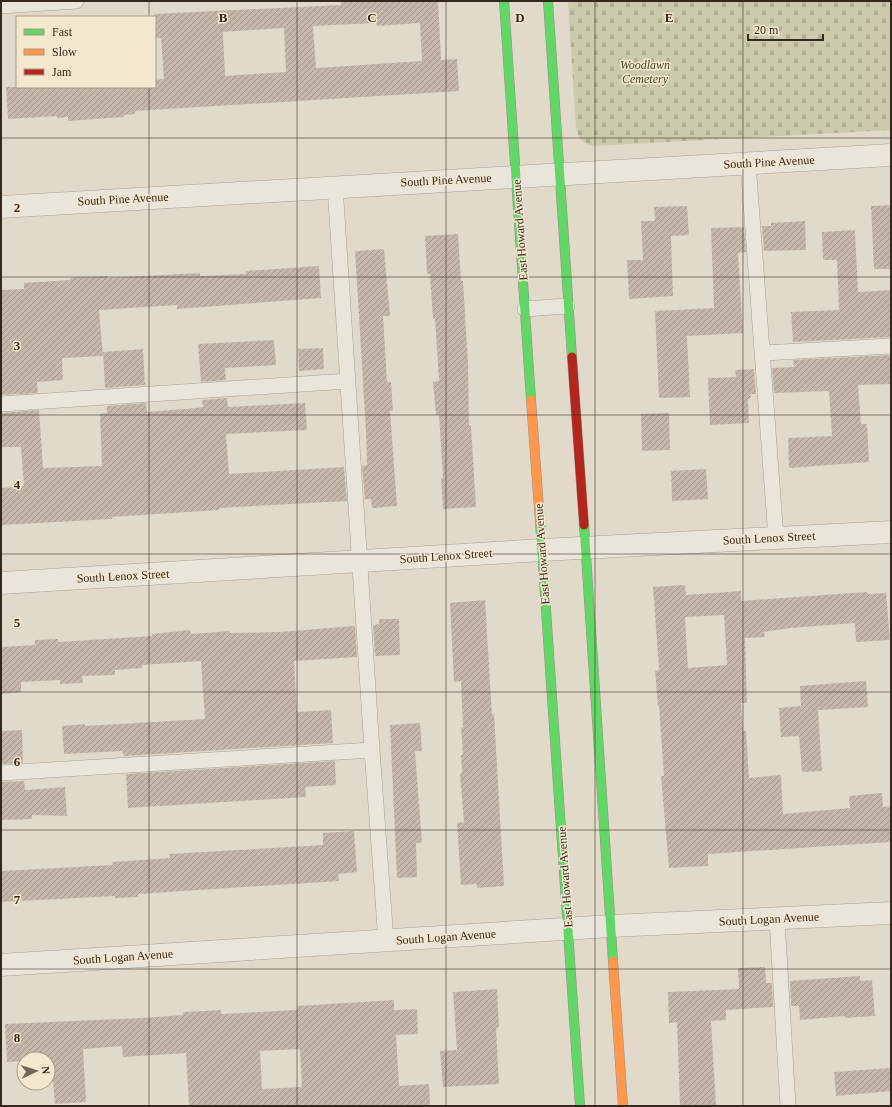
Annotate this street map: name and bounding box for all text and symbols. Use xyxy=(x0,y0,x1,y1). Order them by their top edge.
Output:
text: B xyxy=(219,10,228,25)
text: C xyxy=(367,10,377,25)
text: D xyxy=(515,10,525,25)
text: E xyxy=(665,10,673,25)
legend xyxy=(16,16,156,88)
scale bar xyxy=(748,16,823,42)
text: 20 m xyxy=(754,23,779,37)
text: Fast xyxy=(52,25,73,39)
text: Slow xyxy=(52,45,77,59)
park label: Woodlawn Cemetery xyxy=(620,58,670,86)
text: Jam xyxy=(52,65,72,79)
street label: South Pine Avenue xyxy=(723,153,815,171)
street label: South Pine Avenue xyxy=(400,171,492,189)
street label: East Howard Avenue xyxy=(509,179,531,281)
street label: South Pine Avenue xyxy=(77,190,169,208)
text: 2 xyxy=(14,200,20,215)
text: 3 xyxy=(14,338,21,353)
text: 4 xyxy=(14,477,21,492)
street label: East Howard Avenue xyxy=(531,503,553,605)
street label: South Lenox Street xyxy=(722,529,816,547)
street label: South Lenox Street xyxy=(399,546,493,566)
street label: South Lenox Street xyxy=(76,567,170,585)
text: 5 xyxy=(14,615,21,630)
text: 6 xyxy=(14,754,21,769)
street label: East Howard Avenue xyxy=(554,826,576,928)
text: 7 xyxy=(14,892,21,907)
street label: South Logan Avenue xyxy=(718,909,820,929)
street label: South Logan Avenue xyxy=(395,927,497,947)
street label: South Logan Avenue xyxy=(72,947,174,967)
text: 8 xyxy=(14,1030,21,1045)
north arrow xyxy=(16,1051,56,1091)
text: N xyxy=(40,1066,52,1075)

